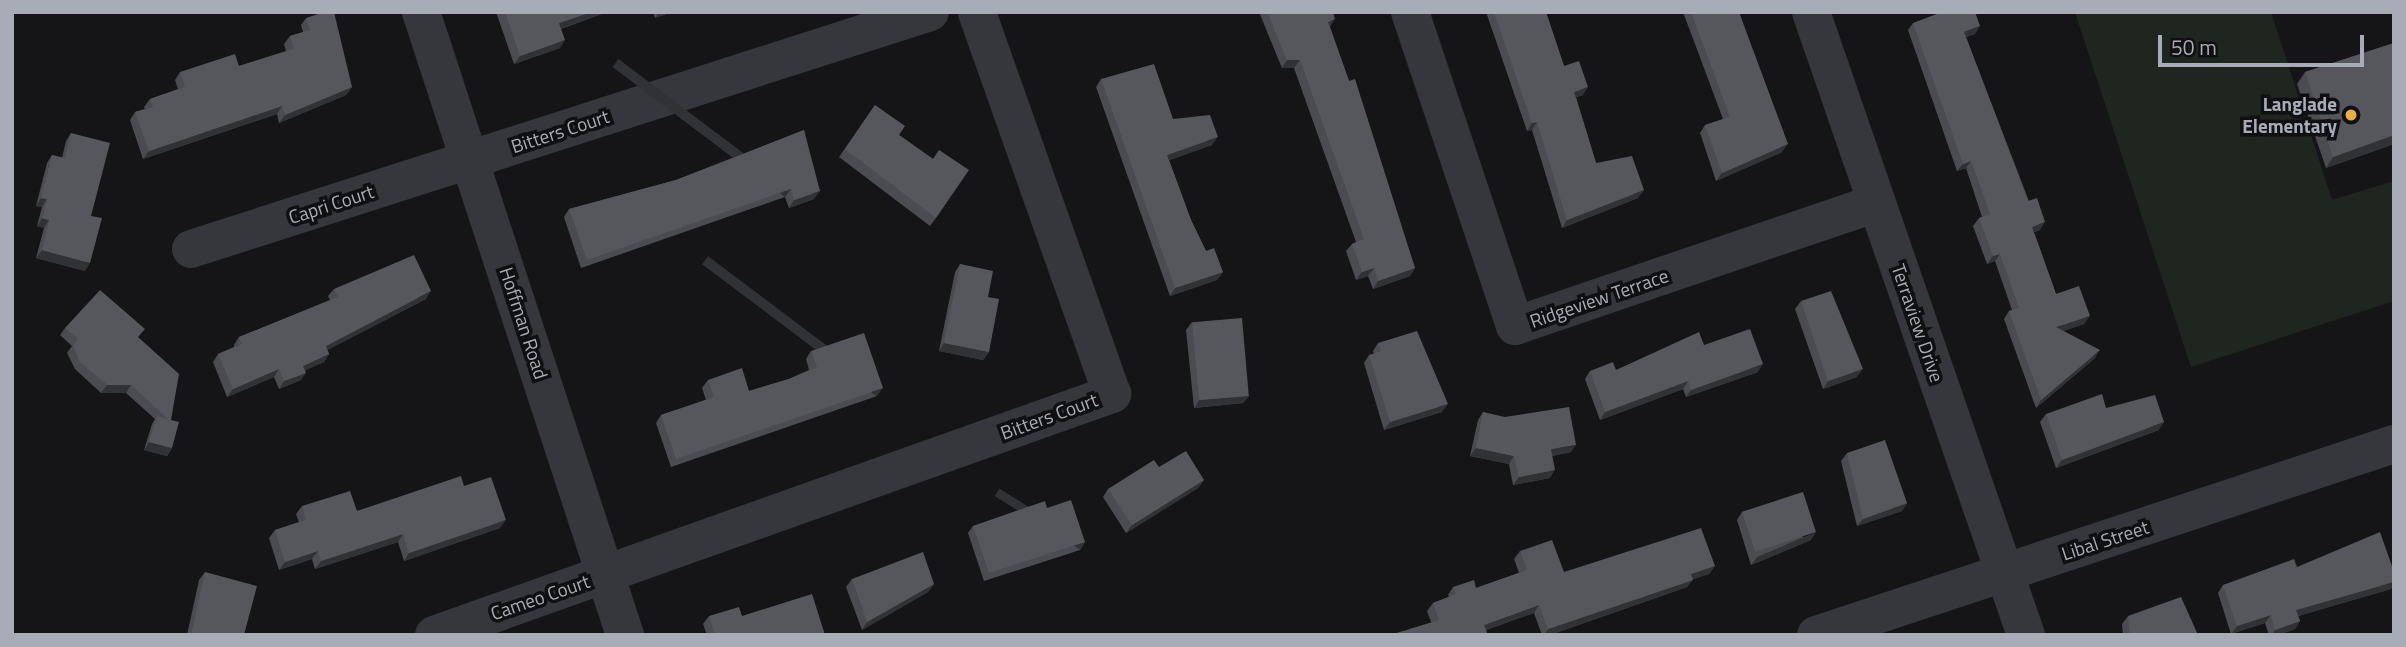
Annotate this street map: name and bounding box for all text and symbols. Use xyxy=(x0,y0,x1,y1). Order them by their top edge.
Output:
scale bar xyxy=(2161,21,2368,65)
text: 50 m xyxy=(2171,31,2217,63)
place label: Langlade Elementary xyxy=(2242,93,2337,137)
street label: Bitters Court xyxy=(508,104,612,158)
marker: Langlade Elementary xyxy=(2343,107,2359,123)
street label: Capri Court xyxy=(285,180,377,228)
street label: Terraview Drive xyxy=(1887,261,1949,385)
street label: Hoffman Road xyxy=(495,264,553,382)
street label: Ridgeview Terrace xyxy=(1527,264,1671,332)
street label: Bitters Court xyxy=(997,388,1101,444)
street label: Libal Street xyxy=(2059,515,2151,565)
street label: Cameo Court xyxy=(488,569,592,625)

